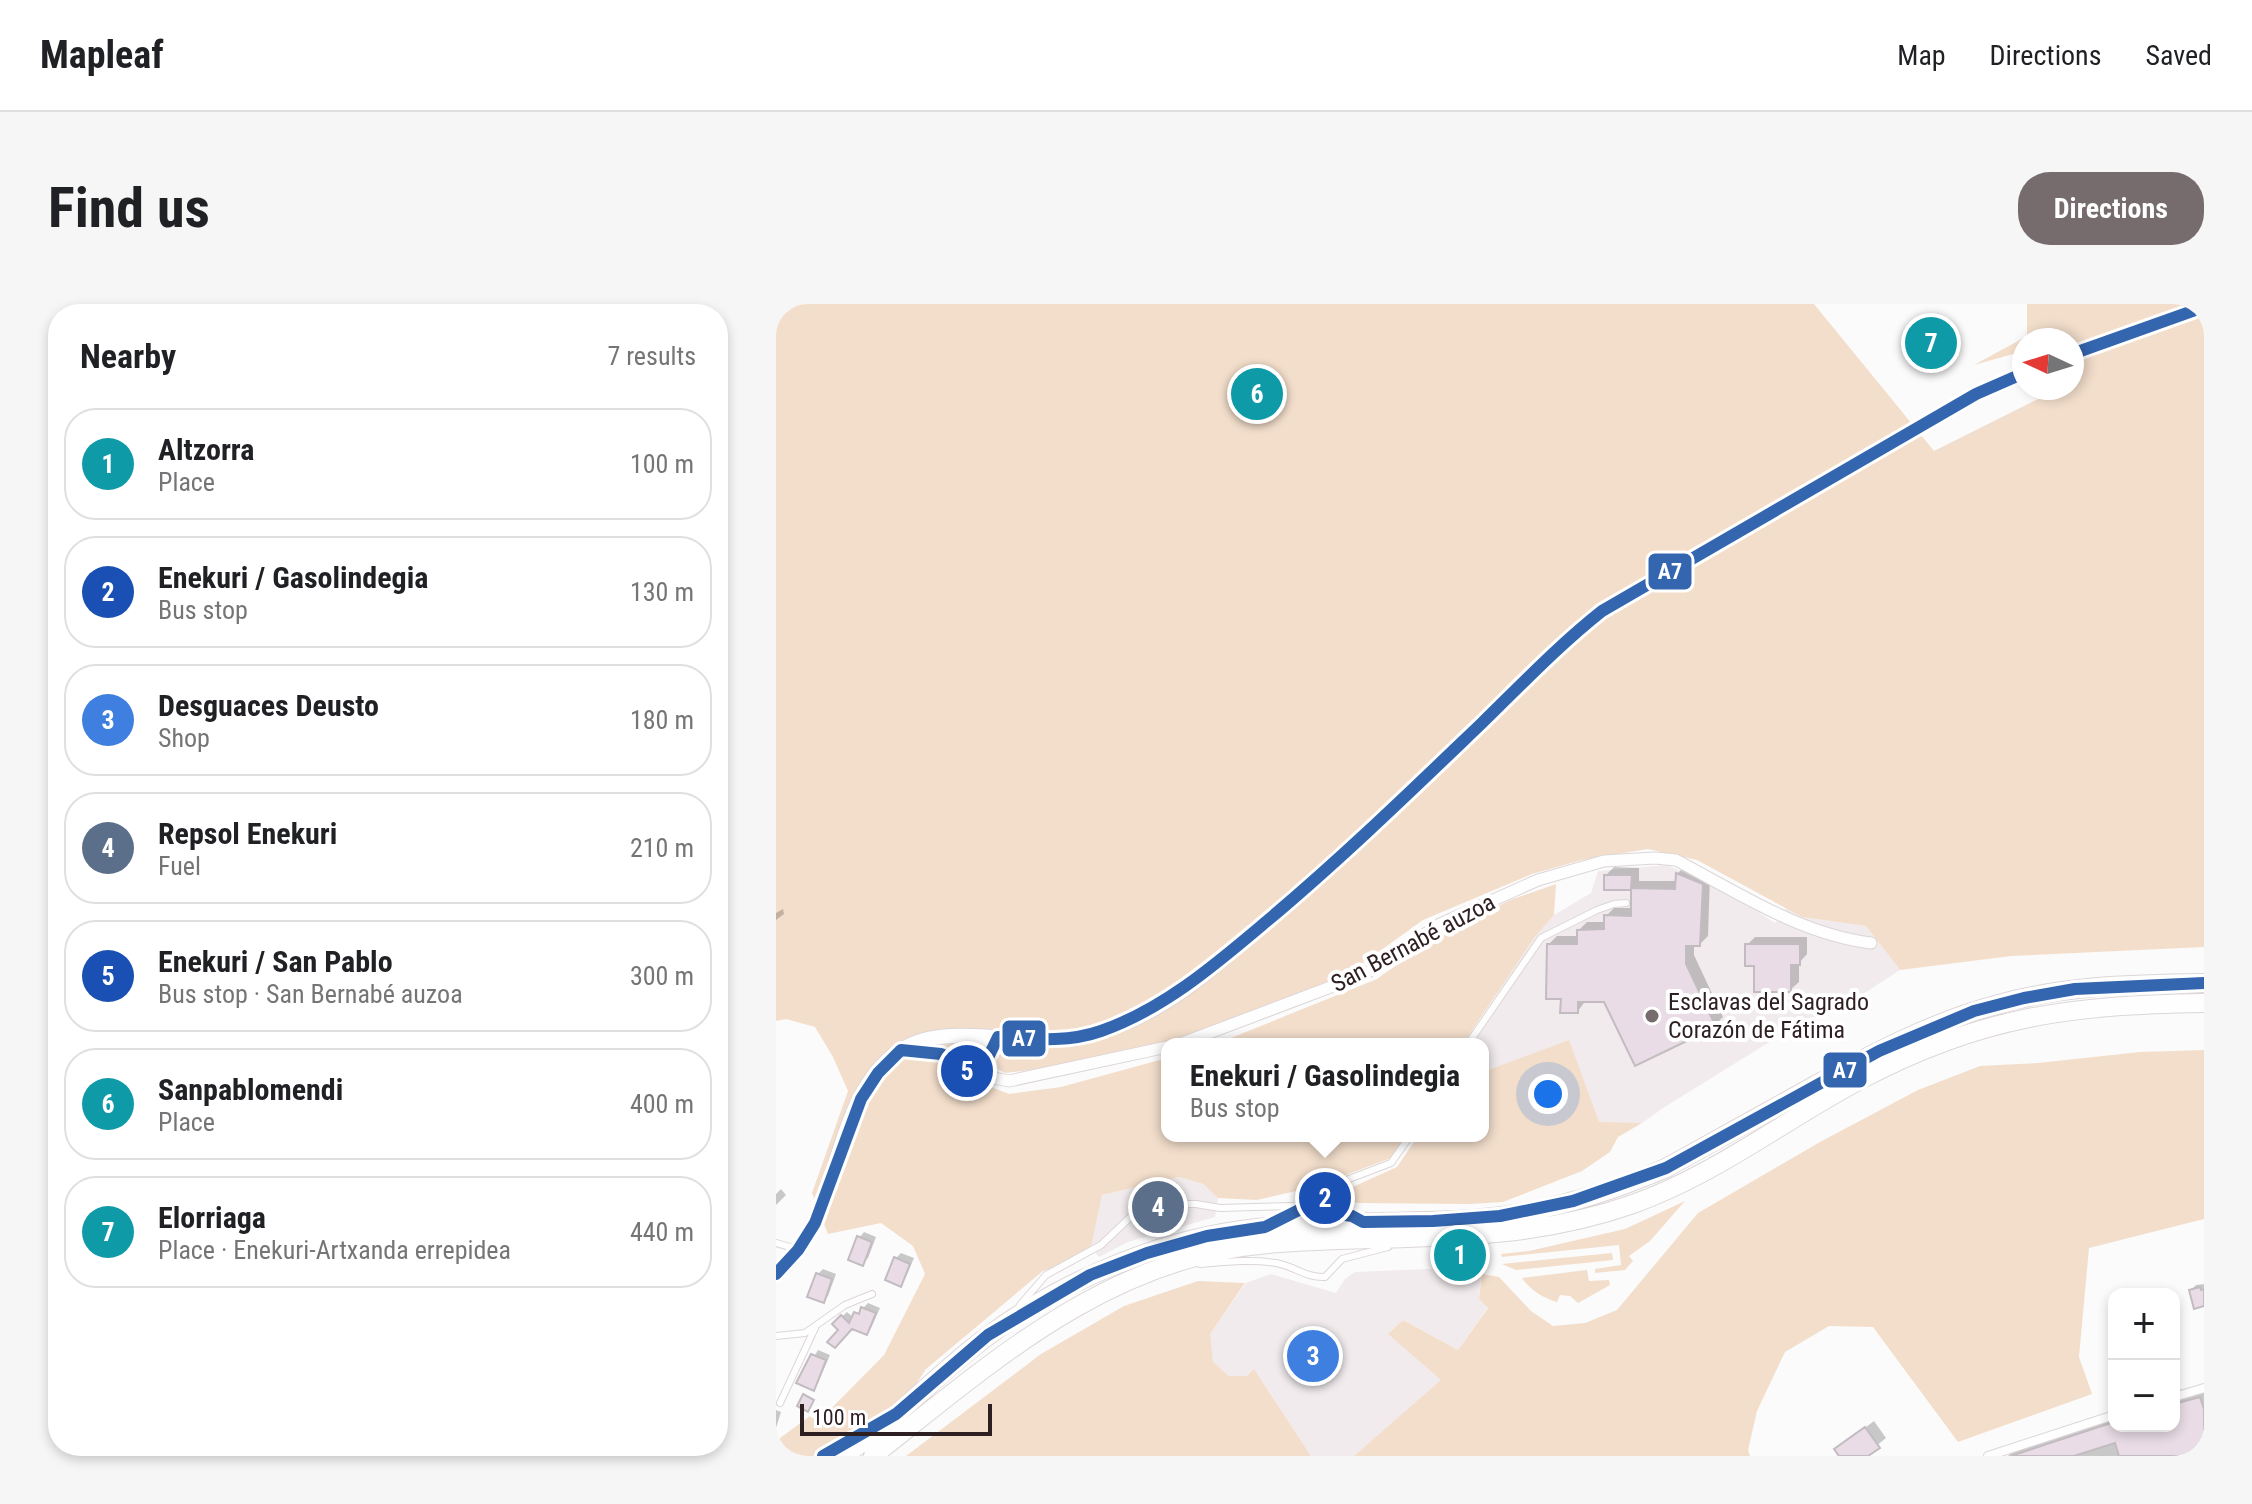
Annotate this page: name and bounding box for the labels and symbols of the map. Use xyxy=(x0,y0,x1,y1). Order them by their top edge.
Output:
pin: 7 xyxy=(1905,313,1957,373)
north arrow xyxy=(2012,328,2084,400)
pin: 6 xyxy=(1231,364,1283,424)
line badge: A7 xyxy=(1647,552,1693,591)
text: A7 xyxy=(1658,559,1682,584)
street label: San Bernabé auzoa xyxy=(1326,888,1500,998)
place label: Esclavas del Sagrado Corazón de Fátima xyxy=(1668,988,1869,1044)
marker: Esclavas del Sagrado Corazón de Fátima xyxy=(1643,1007,1661,1025)
line badge: A7 xyxy=(1001,1019,1047,1058)
text: A7 xyxy=(1012,1026,1036,1051)
pin: 5 xyxy=(941,1041,993,1101)
line badge: A7 xyxy=(1822,1051,1868,1089)
text: A7 xyxy=(1833,1058,1857,1083)
your location xyxy=(1528,1074,1568,1114)
pin: 2 xyxy=(1299,1168,1351,1228)
pin: 4 xyxy=(1132,1177,1184,1237)
pin: 1 xyxy=(1434,1225,1486,1285)
pin: 3 xyxy=(1287,1326,1339,1386)
scale bar xyxy=(800,1400,992,1436)

